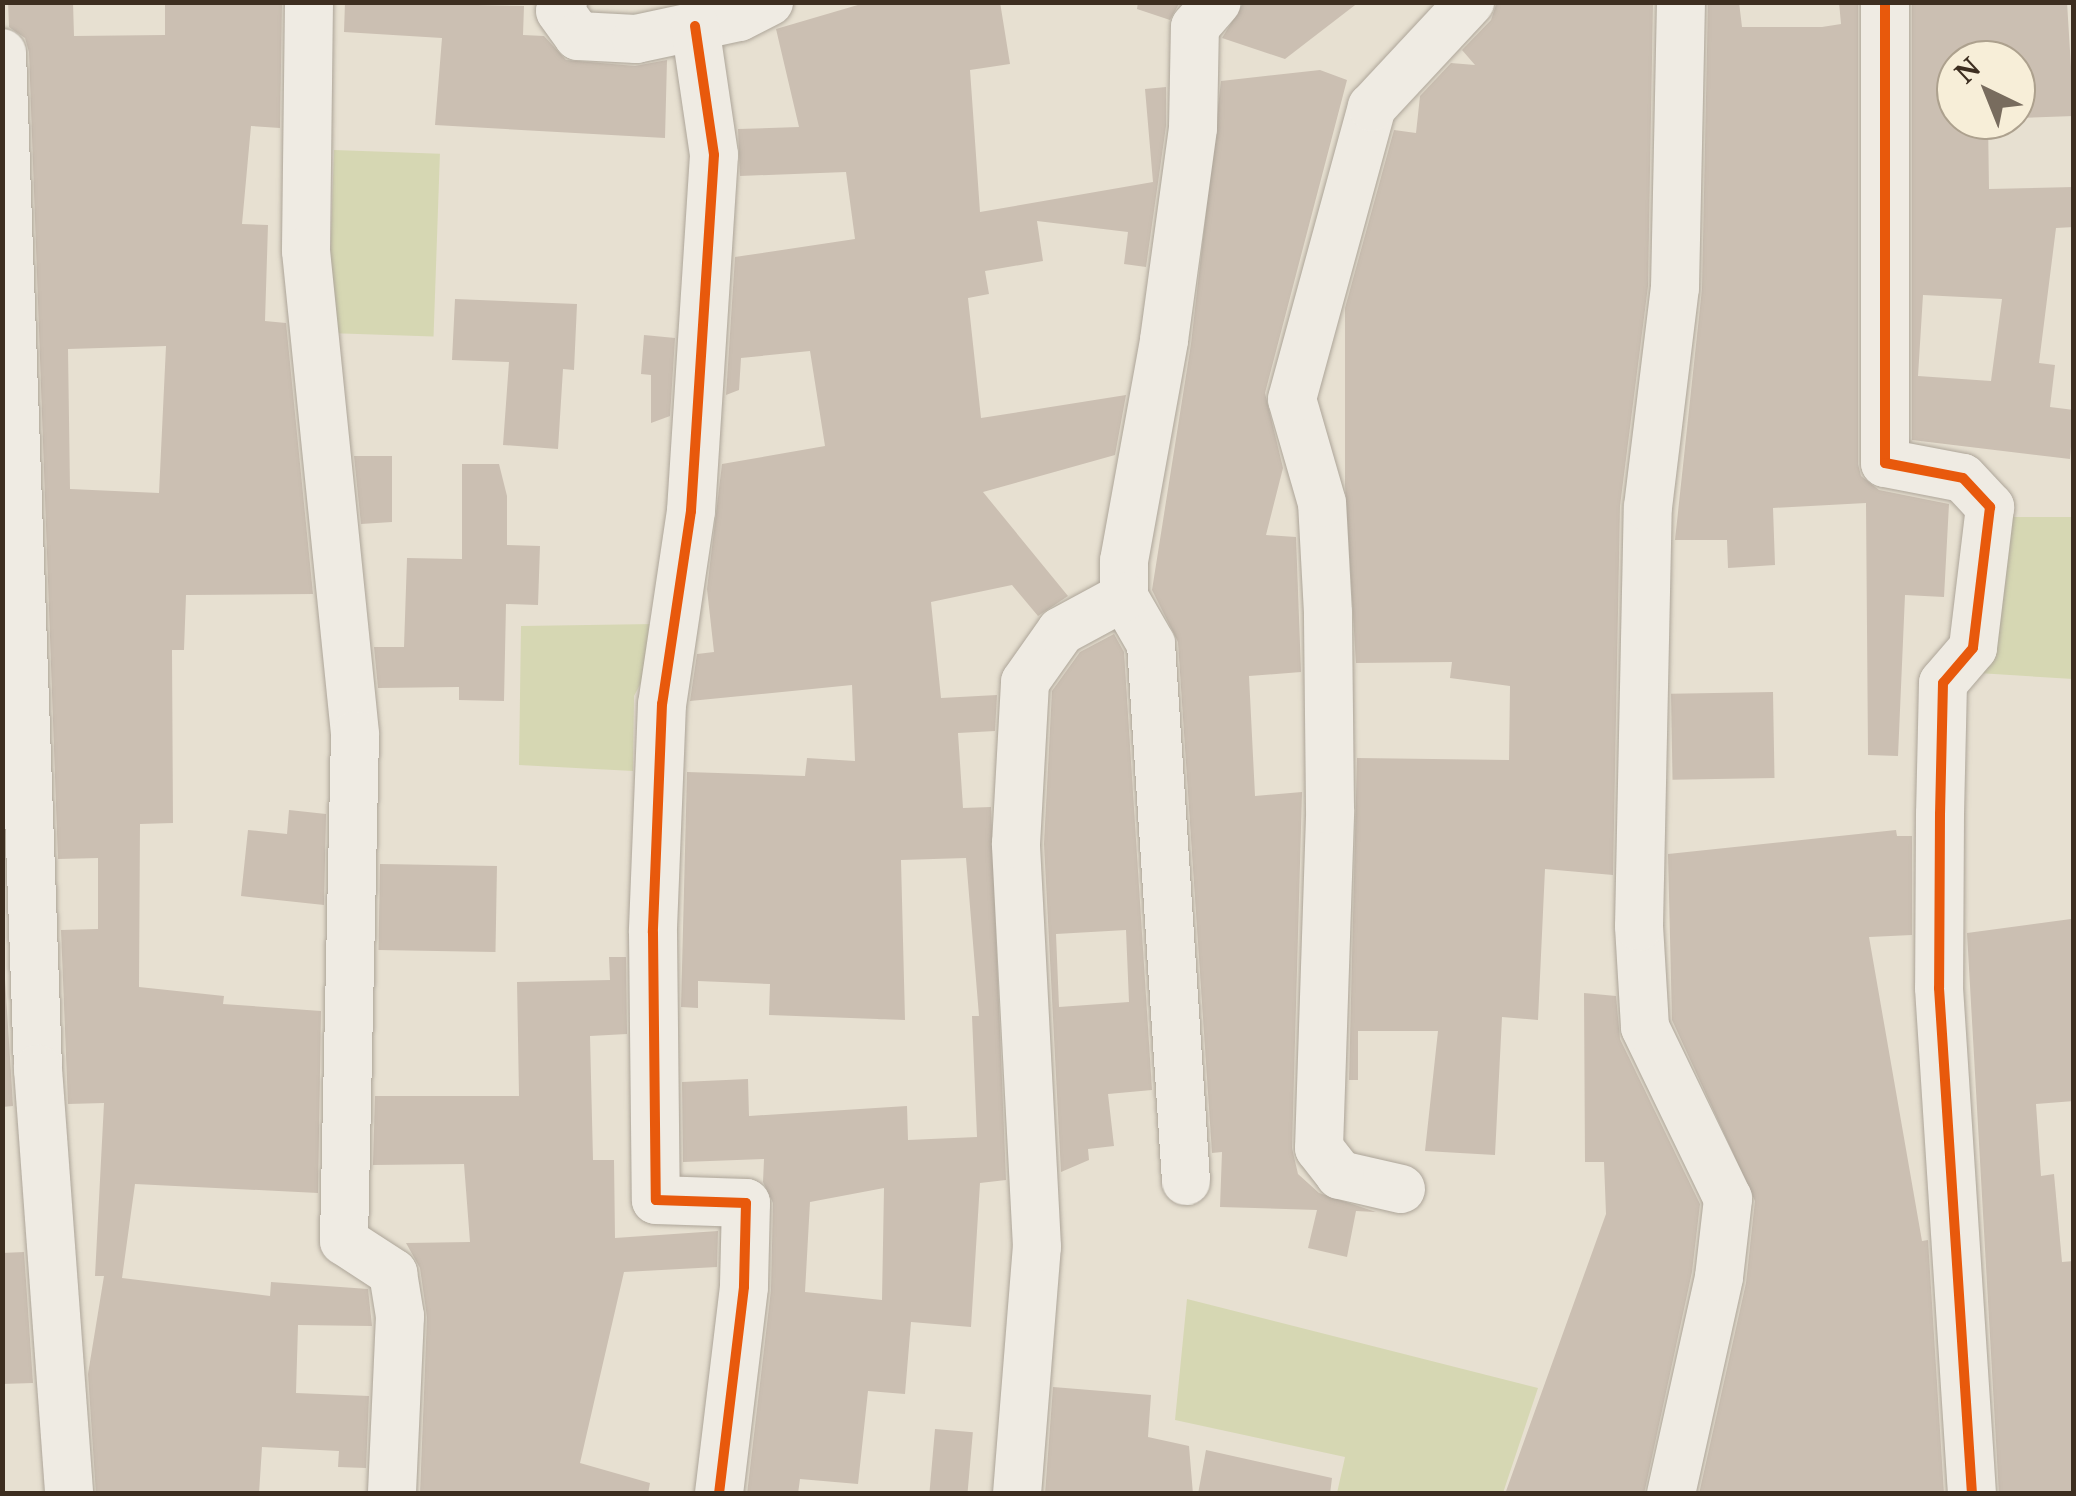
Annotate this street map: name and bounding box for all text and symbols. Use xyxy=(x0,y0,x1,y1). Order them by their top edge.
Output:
north arrow xyxy=(1936,40,2036,140)
text: N xyxy=(1946,48,1988,91)

